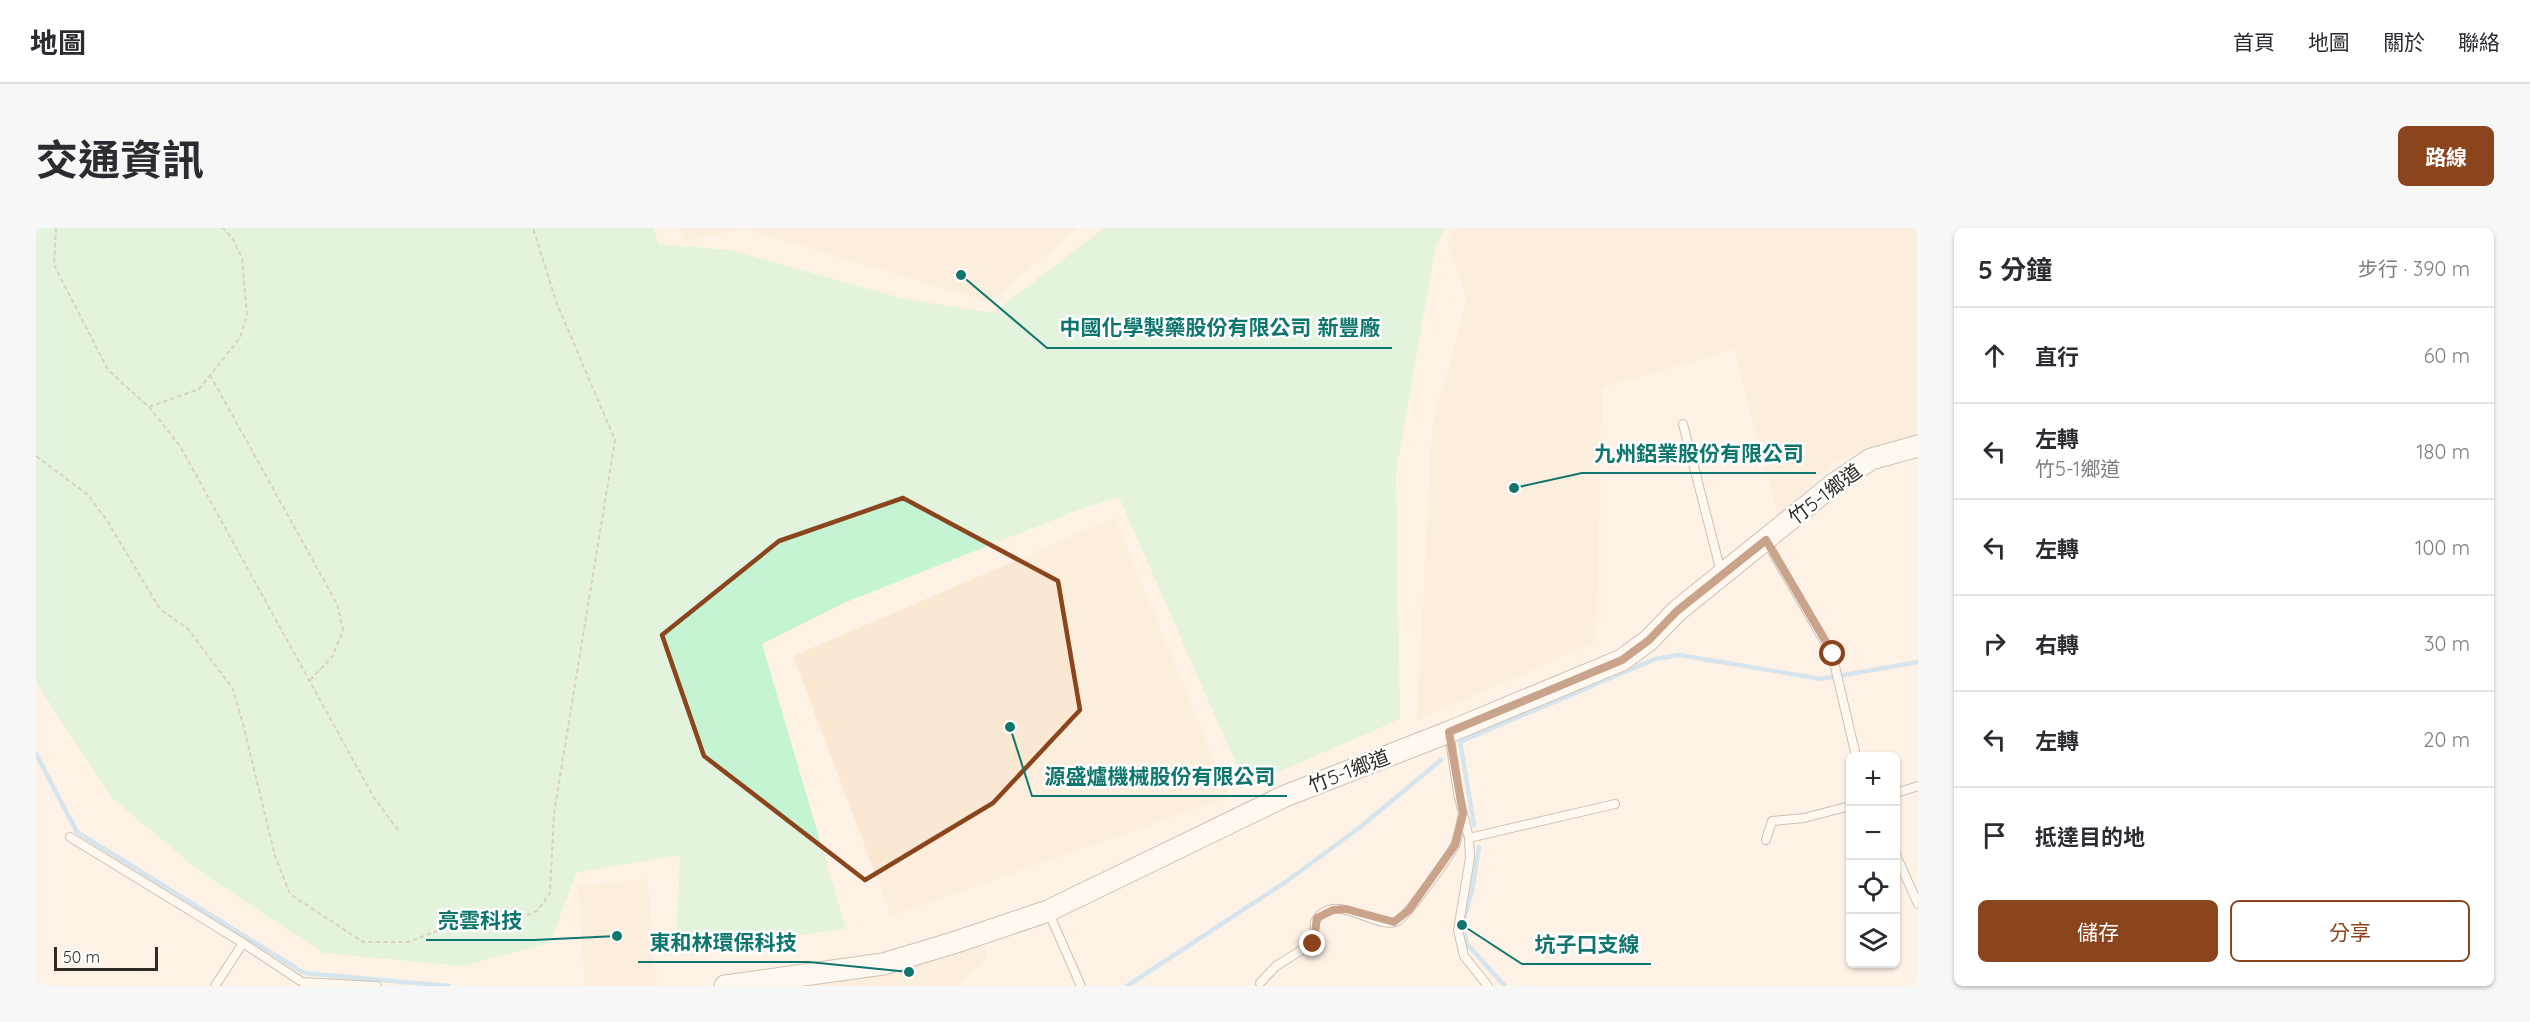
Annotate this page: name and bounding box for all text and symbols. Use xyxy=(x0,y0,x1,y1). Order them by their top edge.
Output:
text: 地圖 xyxy=(30,25,86,60)
text: 首頁 xyxy=(2233,29,2275,55)
text: 地圖 xyxy=(2308,29,2350,55)
text: 關於 xyxy=(2383,29,2425,55)
text: 聯絡 xyxy=(2458,29,2500,55)
button: 路線 xyxy=(2398,126,2494,186)
text: 交通資訊 xyxy=(36,133,204,186)
text: 5 分鐘 xyxy=(1978,253,2052,286)
text: 步行 · 390 m xyxy=(2358,256,2470,281)
callout: 中國化學製藥股份有限公司 新豐廠 xyxy=(1047,309,1392,348)
text: 中國化學製藥股份有限公司 新豐廠 xyxy=(1060,314,1380,340)
icon: ahead xyxy=(1978,339,2011,372)
text: 直行 xyxy=(2035,343,2079,371)
text: 60 m xyxy=(2424,343,2470,368)
text: 左轉 xyxy=(2035,425,2079,453)
callout: 九州鋁業股份有限公司 xyxy=(1582,434,1816,473)
icon: left xyxy=(1978,435,2011,468)
text: 180 m xyxy=(2416,439,2470,464)
text: 九州鋁業股份有限公司 xyxy=(1594,440,1804,466)
text: 竹5-1鄉道 xyxy=(2035,456,2120,481)
street label: 竹5-1鄉道 xyxy=(1783,458,1866,529)
icon: left xyxy=(1978,531,2011,564)
text: 左轉 xyxy=(2035,535,2079,563)
text: 100 m xyxy=(2415,535,2470,560)
icon: right xyxy=(1978,627,2011,660)
text: 右轉 xyxy=(2035,631,2079,659)
text: 30 m xyxy=(2424,631,2470,656)
route start xyxy=(1819,640,1845,666)
icon: left xyxy=(1978,723,2011,756)
text: 左轉 xyxy=(2035,727,2079,755)
text: 20 m xyxy=(2423,727,2470,752)
street label: 竹5-1鄉道 xyxy=(1305,744,1393,797)
map controls xyxy=(1846,752,1900,968)
button: + xyxy=(1846,752,1900,806)
callout: 源盛爐機械股份有限公司 xyxy=(1032,757,1287,796)
text: 源盛爐機械股份有限公司 xyxy=(1045,763,1276,789)
button: − xyxy=(1846,806,1900,860)
icon: arrive xyxy=(1978,819,2011,852)
text: 抵達目的地 xyxy=(2035,823,2145,851)
button: locate xyxy=(1846,860,1900,914)
button: 儲存 xyxy=(1978,900,2218,962)
button: 分享 xyxy=(2230,900,2470,962)
callout: 亮雲科技 xyxy=(426,901,534,940)
text: 亮雲科技 xyxy=(438,907,522,933)
button: layers xyxy=(1846,914,1900,968)
callout: 東和林環保科技 xyxy=(638,923,809,962)
callout: 坑子口支線 xyxy=(1522,925,1651,964)
text: 東和林環保科技 xyxy=(650,929,797,955)
route end xyxy=(1299,930,1325,956)
text: 坑子口支線 xyxy=(1535,931,1640,957)
scale bar xyxy=(54,944,158,972)
text: 50 m xyxy=(63,947,100,967)

